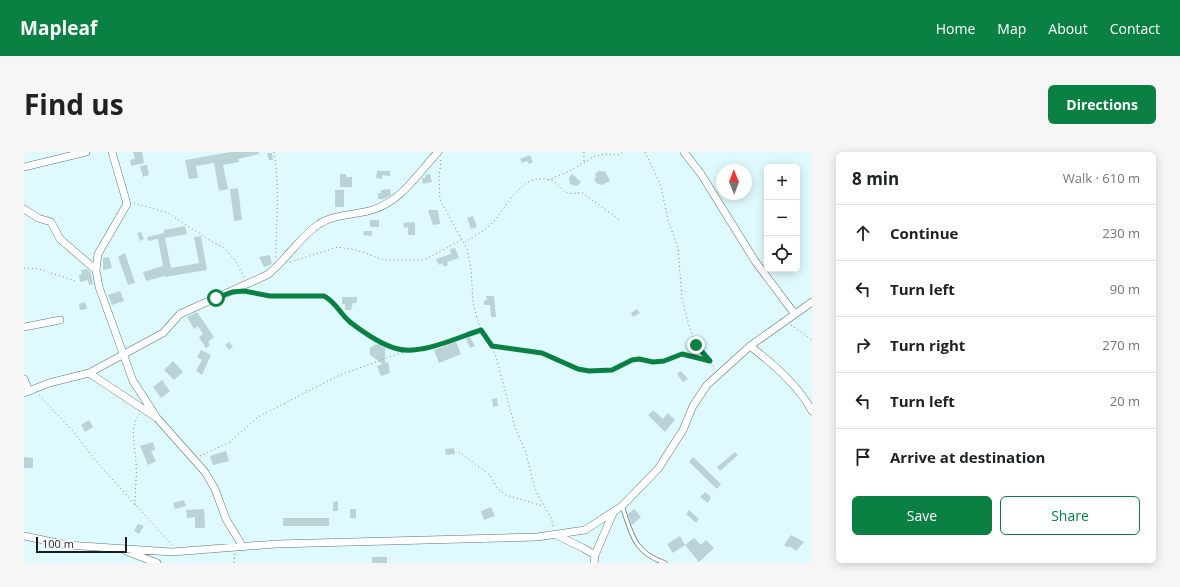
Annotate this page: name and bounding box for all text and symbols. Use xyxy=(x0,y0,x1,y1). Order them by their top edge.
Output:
text: Mapleaf xyxy=(20,15,97,41)
text: Home xyxy=(936,19,975,38)
text: Map xyxy=(997,19,1026,38)
text: About xyxy=(1048,19,1088,38)
text: Contact xyxy=(1110,19,1160,38)
text: Find us xyxy=(24,85,124,123)
button: Directions xyxy=(1048,85,1156,124)
north arrow xyxy=(716,164,752,200)
map controls xyxy=(764,164,800,272)
button: + xyxy=(764,164,800,200)
text: 8 min xyxy=(852,167,899,190)
text: Walk · 610 m xyxy=(1063,169,1140,187)
button: − xyxy=(764,200,800,236)
icon: ahead xyxy=(852,222,874,244)
text: Continue xyxy=(890,223,958,243)
text: 230 m xyxy=(1102,224,1140,242)
button: locate xyxy=(764,236,800,272)
icon: left xyxy=(852,278,874,300)
text: Turn left xyxy=(890,279,955,299)
text: 90 m xyxy=(1110,280,1140,298)
route start xyxy=(207,289,225,307)
icon: right xyxy=(852,334,874,356)
text: Turn right xyxy=(890,335,965,355)
route end xyxy=(687,336,705,354)
text: 270 m xyxy=(1102,336,1140,354)
icon: left xyxy=(852,390,874,412)
text: Turn left xyxy=(890,391,955,411)
text: 20 m xyxy=(1110,392,1140,410)
icon: arrive xyxy=(852,446,874,468)
text: Arrive at destination xyxy=(890,447,1045,467)
button: Save xyxy=(852,496,992,535)
button: Share xyxy=(1000,496,1140,535)
scale bar xyxy=(36,535,127,554)
text: 100 m xyxy=(42,536,74,551)

